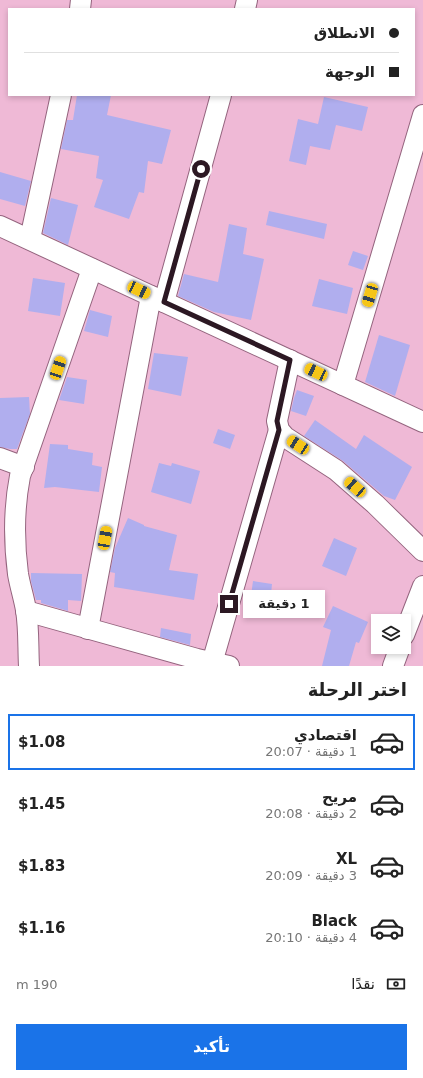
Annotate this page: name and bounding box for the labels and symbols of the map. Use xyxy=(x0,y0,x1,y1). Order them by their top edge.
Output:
route start xyxy=(192,160,210,178)
car xyxy=(126,279,152,301)
car xyxy=(361,282,379,308)
car xyxy=(48,355,68,381)
car xyxy=(303,361,329,383)
car xyxy=(285,433,311,457)
car xyxy=(342,475,368,499)
car xyxy=(97,525,113,551)
callout: 1 دقيقة xyxy=(243,590,325,618)
route end xyxy=(220,595,238,613)

